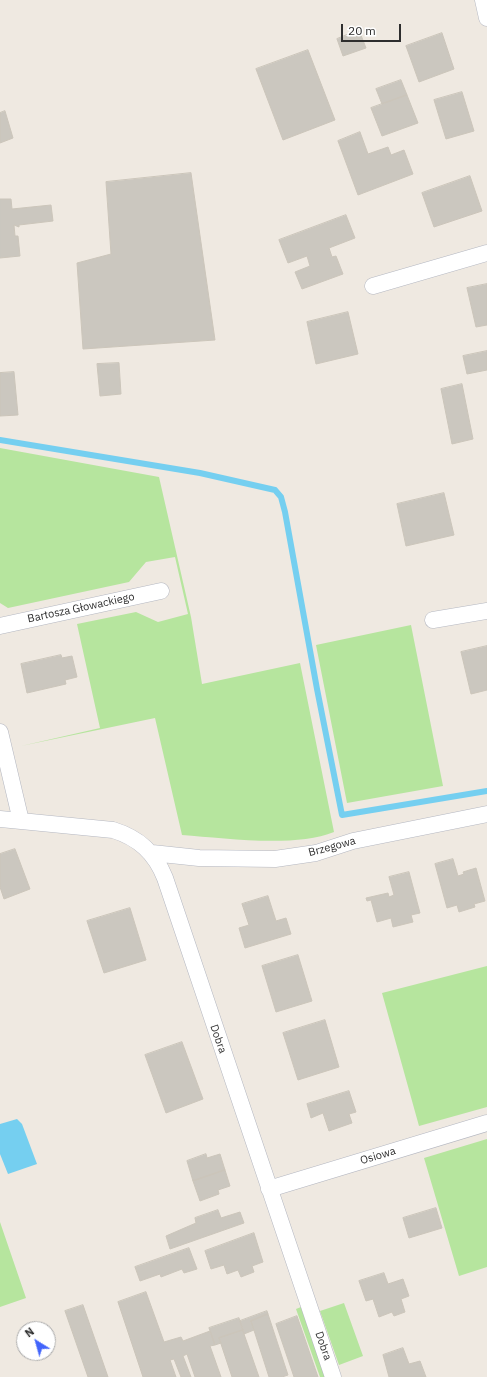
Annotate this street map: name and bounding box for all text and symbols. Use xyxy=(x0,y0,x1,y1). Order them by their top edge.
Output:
scale bar xyxy=(343,16,403,42)
text: 20 m xyxy=(348,23,376,38)
street label: Bartosza Głowackiego xyxy=(26,590,136,626)
street label: Brzegowa xyxy=(307,834,357,860)
street label: Dobra xyxy=(207,1023,229,1055)
street label: Osiowa xyxy=(359,1144,397,1168)
north arrow xyxy=(16,1321,56,1361)
text: N xyxy=(22,1324,37,1340)
street label: Dobra xyxy=(312,1330,334,1362)

